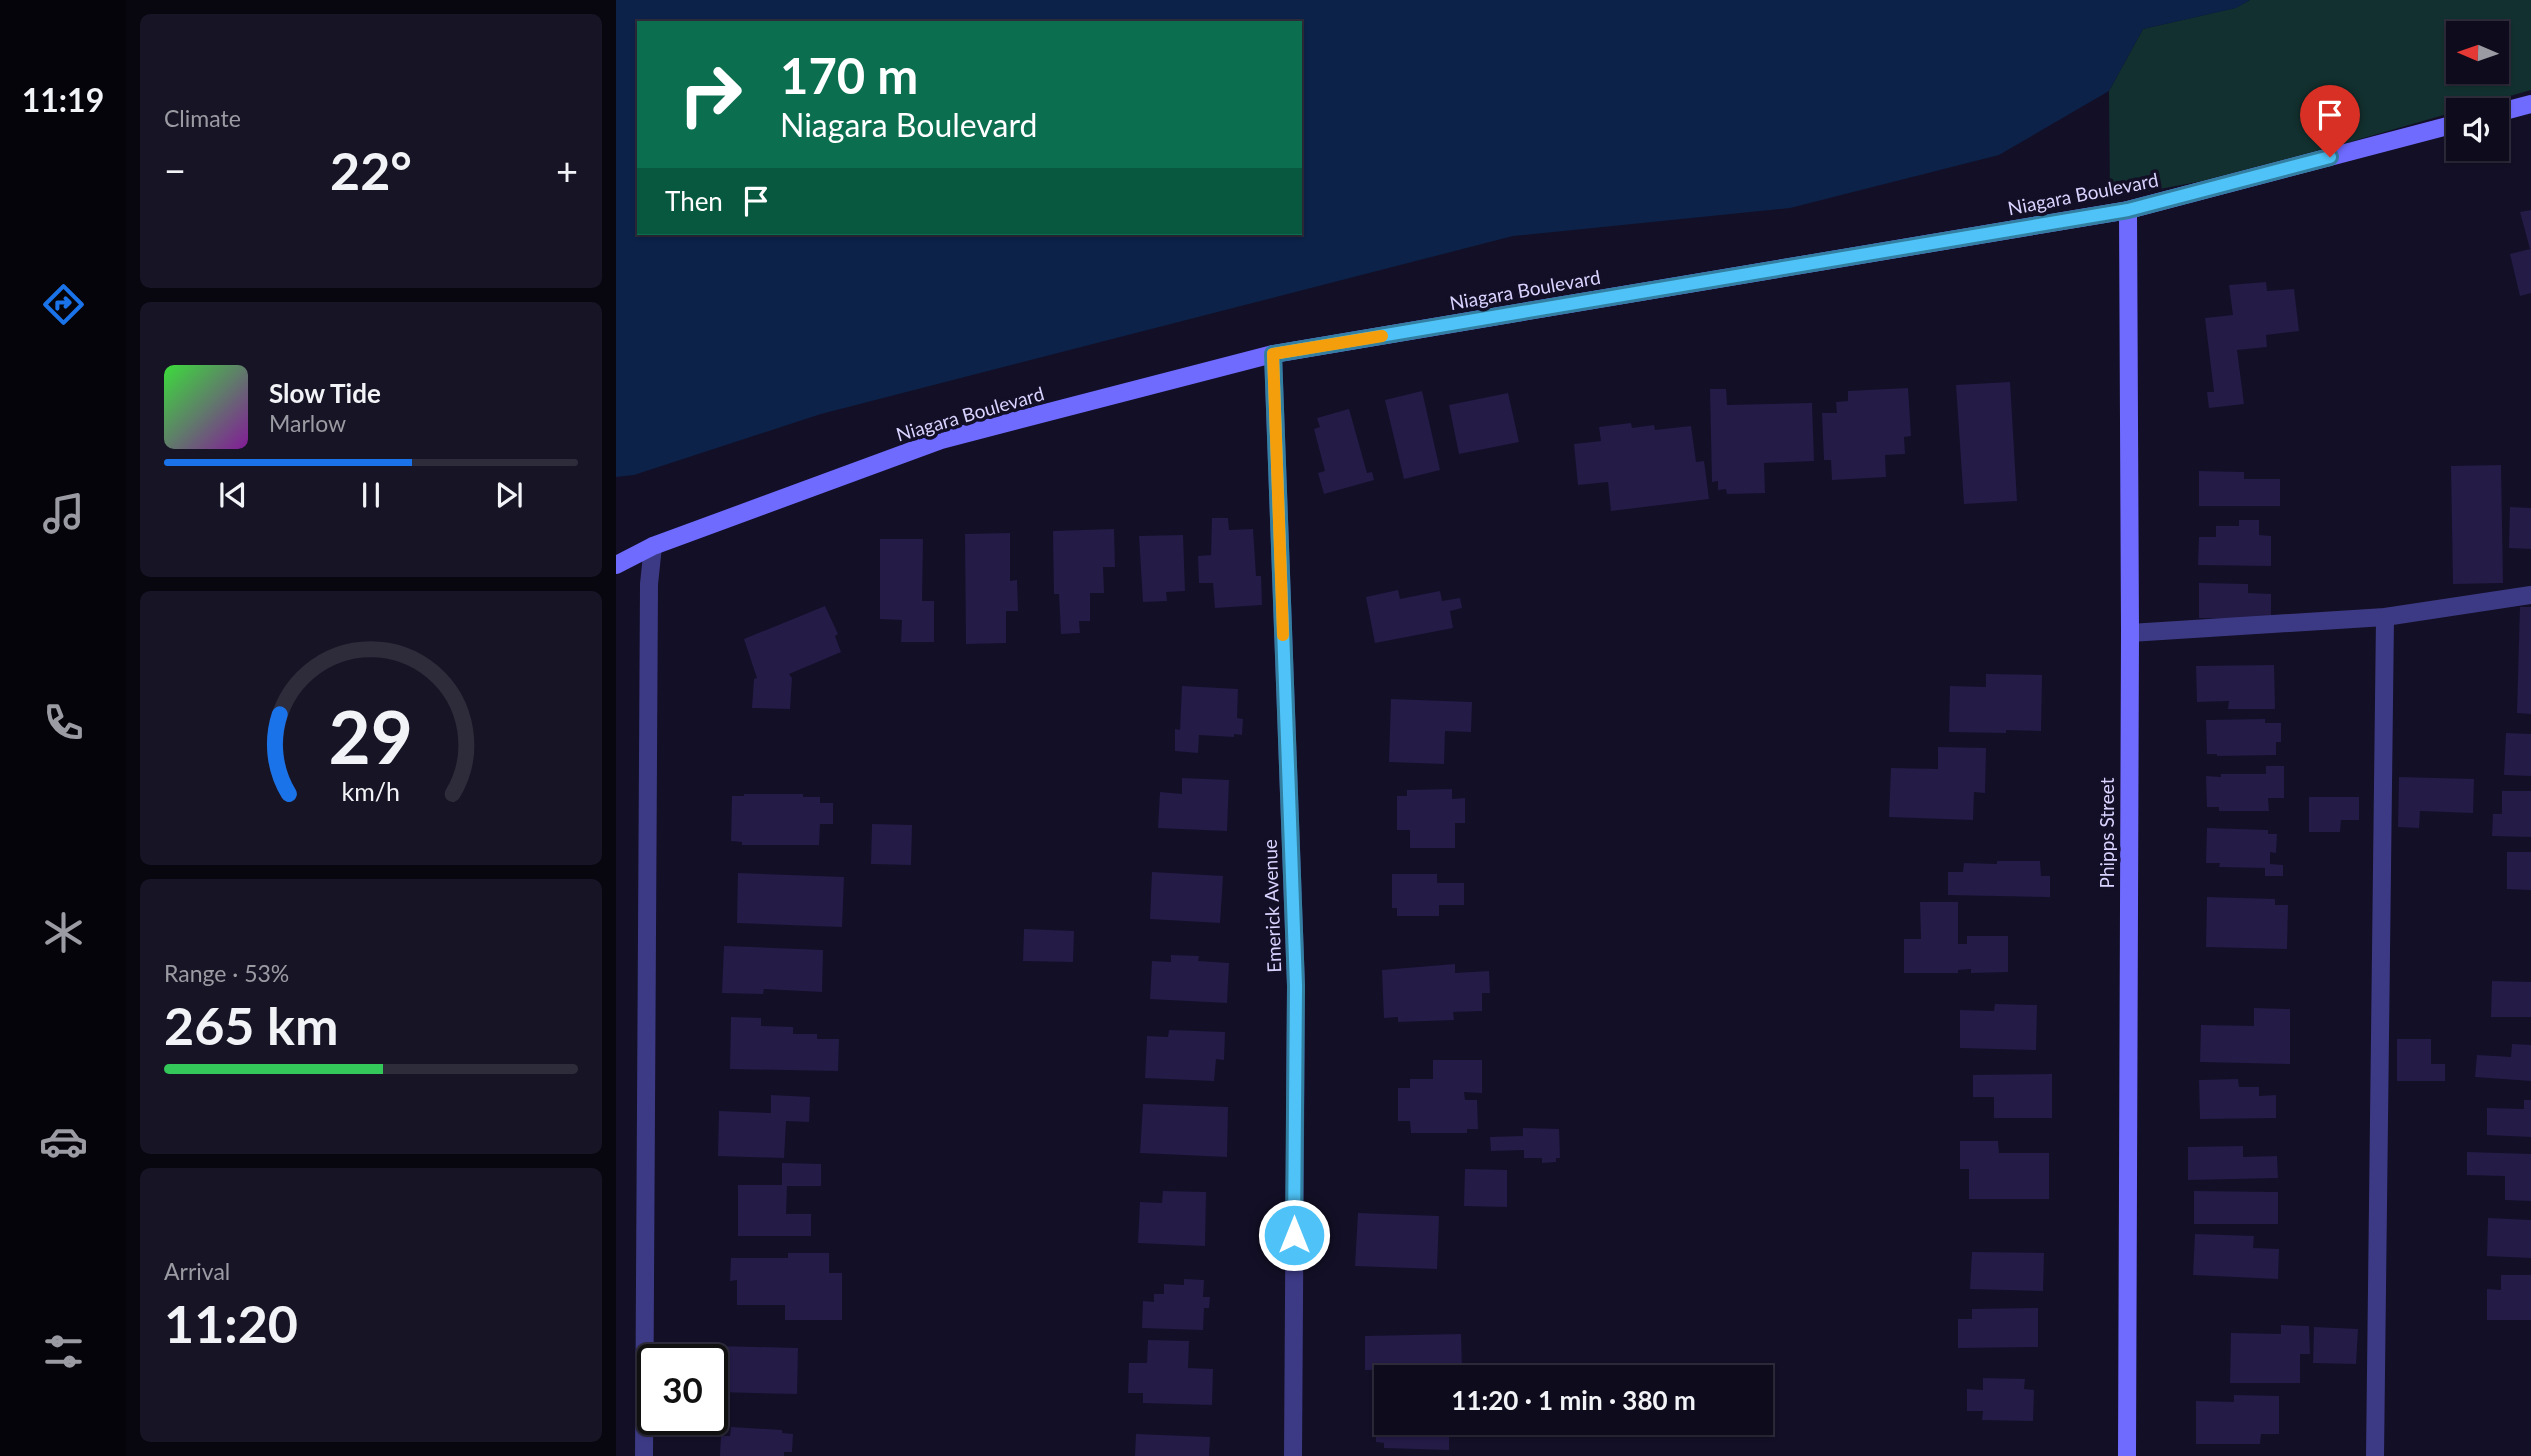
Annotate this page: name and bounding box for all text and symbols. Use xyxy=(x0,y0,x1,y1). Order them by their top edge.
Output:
north arrow xyxy=(2446,21,2510,84)
map controls xyxy=(2446,21,2509,161)
text: 170 m xyxy=(780,46,918,104)
icon: right xyxy=(665,49,756,140)
text: 11:19 xyxy=(22,80,104,119)
pin xyxy=(2300,85,2360,157)
icon: arrive xyxy=(2311,96,2349,134)
button: sound xyxy=(2446,98,2509,161)
text: Climate xyxy=(164,104,241,132)
text: Niagara Boulevard xyxy=(780,105,1037,144)
text: 22° xyxy=(330,139,412,201)
text: − xyxy=(164,147,186,193)
text: + xyxy=(556,147,578,193)
street label: Niagara Boulevard xyxy=(2006,168,2160,219)
icon: arrive xyxy=(737,182,775,220)
text: Then xyxy=(665,185,723,217)
street label: Niagara Boulevard xyxy=(1448,265,1602,314)
icon: directions xyxy=(39,280,88,329)
text: Slow Tide xyxy=(269,377,381,409)
street label: Niagara Boulevard xyxy=(893,381,1046,446)
text: Marlow xyxy=(269,409,346,437)
icon: previous xyxy=(214,476,252,514)
icon: pause xyxy=(352,476,390,514)
icon: next xyxy=(490,476,528,514)
icon: music xyxy=(39,489,88,538)
text: 29 xyxy=(329,692,413,780)
icon: phone xyxy=(39,698,88,747)
text: km/h xyxy=(342,776,400,806)
street label: Phipps Street xyxy=(2095,777,2118,888)
street label: Emerick Avenue xyxy=(1258,839,1285,973)
icon: climate xyxy=(39,908,88,957)
text: Range · 53% xyxy=(164,959,289,987)
text: 265 km xyxy=(164,994,338,1056)
icon: car xyxy=(39,1117,88,1166)
position arrow xyxy=(1257,1198,1331,1272)
text: Arrival xyxy=(164,1257,230,1285)
text: 11:20 xyxy=(164,1292,298,1354)
icon: filters xyxy=(39,1327,88,1376)
speed limit sign: 30 xyxy=(637,1344,728,1435)
text: 11:20 · 1 min · 380 m xyxy=(1451,1384,1696,1416)

